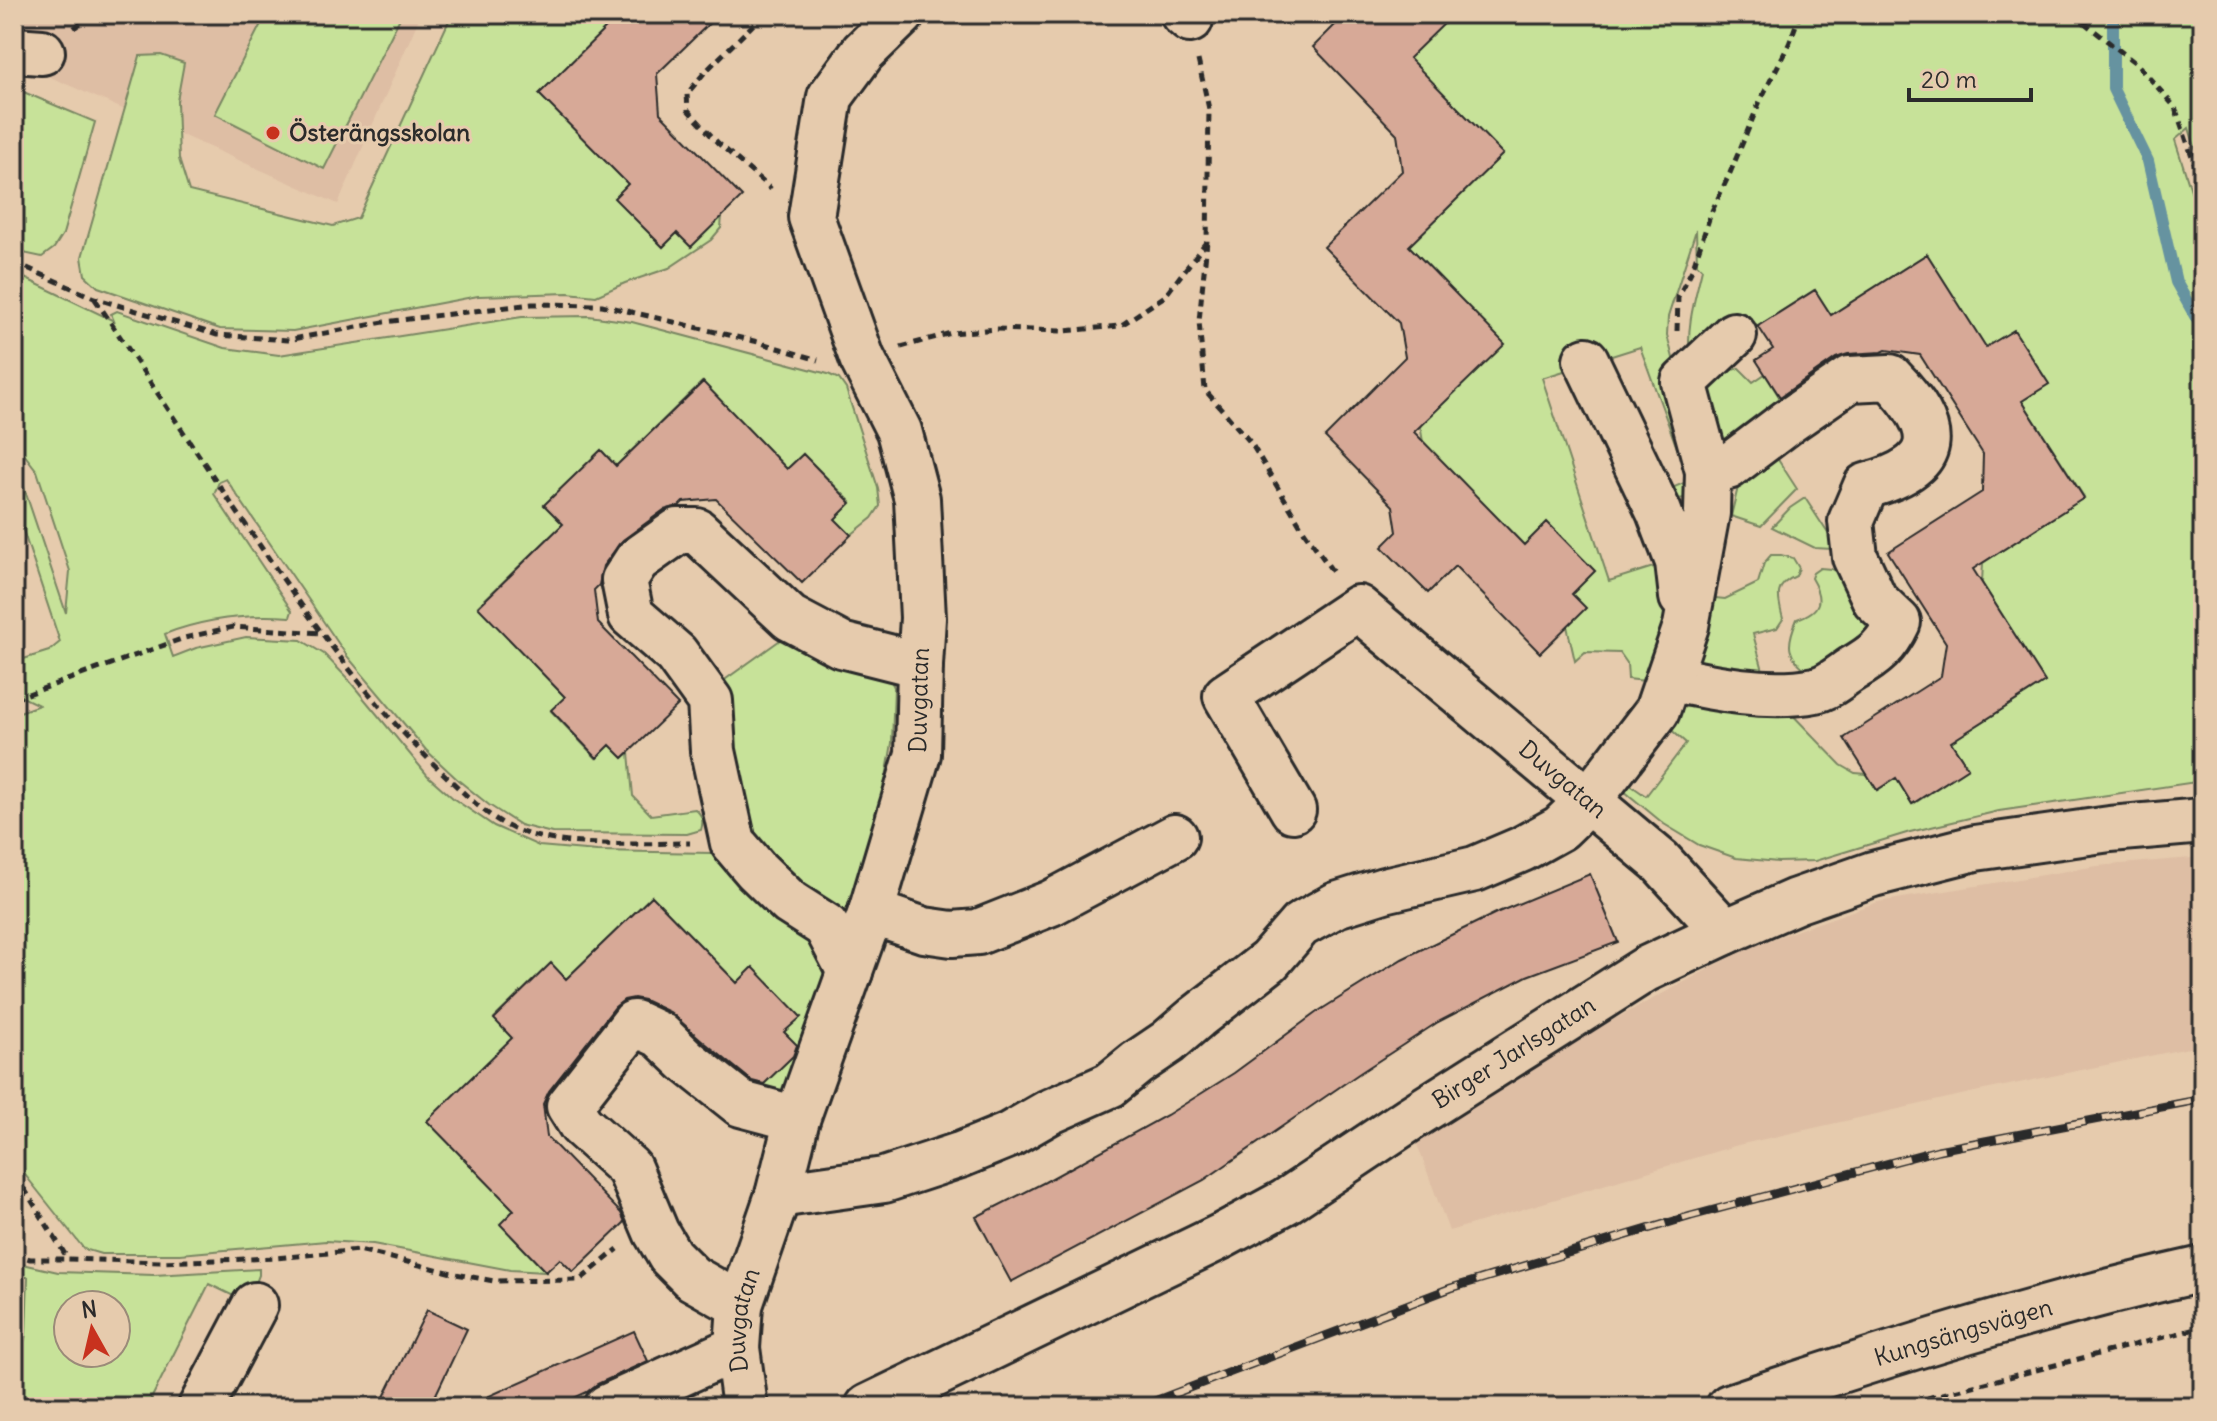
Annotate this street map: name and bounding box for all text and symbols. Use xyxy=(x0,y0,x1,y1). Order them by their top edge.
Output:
scale bar xyxy=(1909,52,2031,102)
text: 20 m xyxy=(1921,64,1977,94)
place label: Österängsskolan xyxy=(289,117,470,147)
marker: Österängsskolan xyxy=(264,124,282,142)
street label: Duvgatan xyxy=(902,646,935,753)
street label: Duvgatan xyxy=(1513,733,1614,824)
street label: Birger Jarlsgatan xyxy=(1426,989,1601,1115)
street label: Duvgatan xyxy=(720,1264,766,1374)
north arrow xyxy=(52,1289,132,1369)
street label: Kungsängsvägen xyxy=(1870,1291,2056,1372)
text: N xyxy=(80,1294,99,1324)

